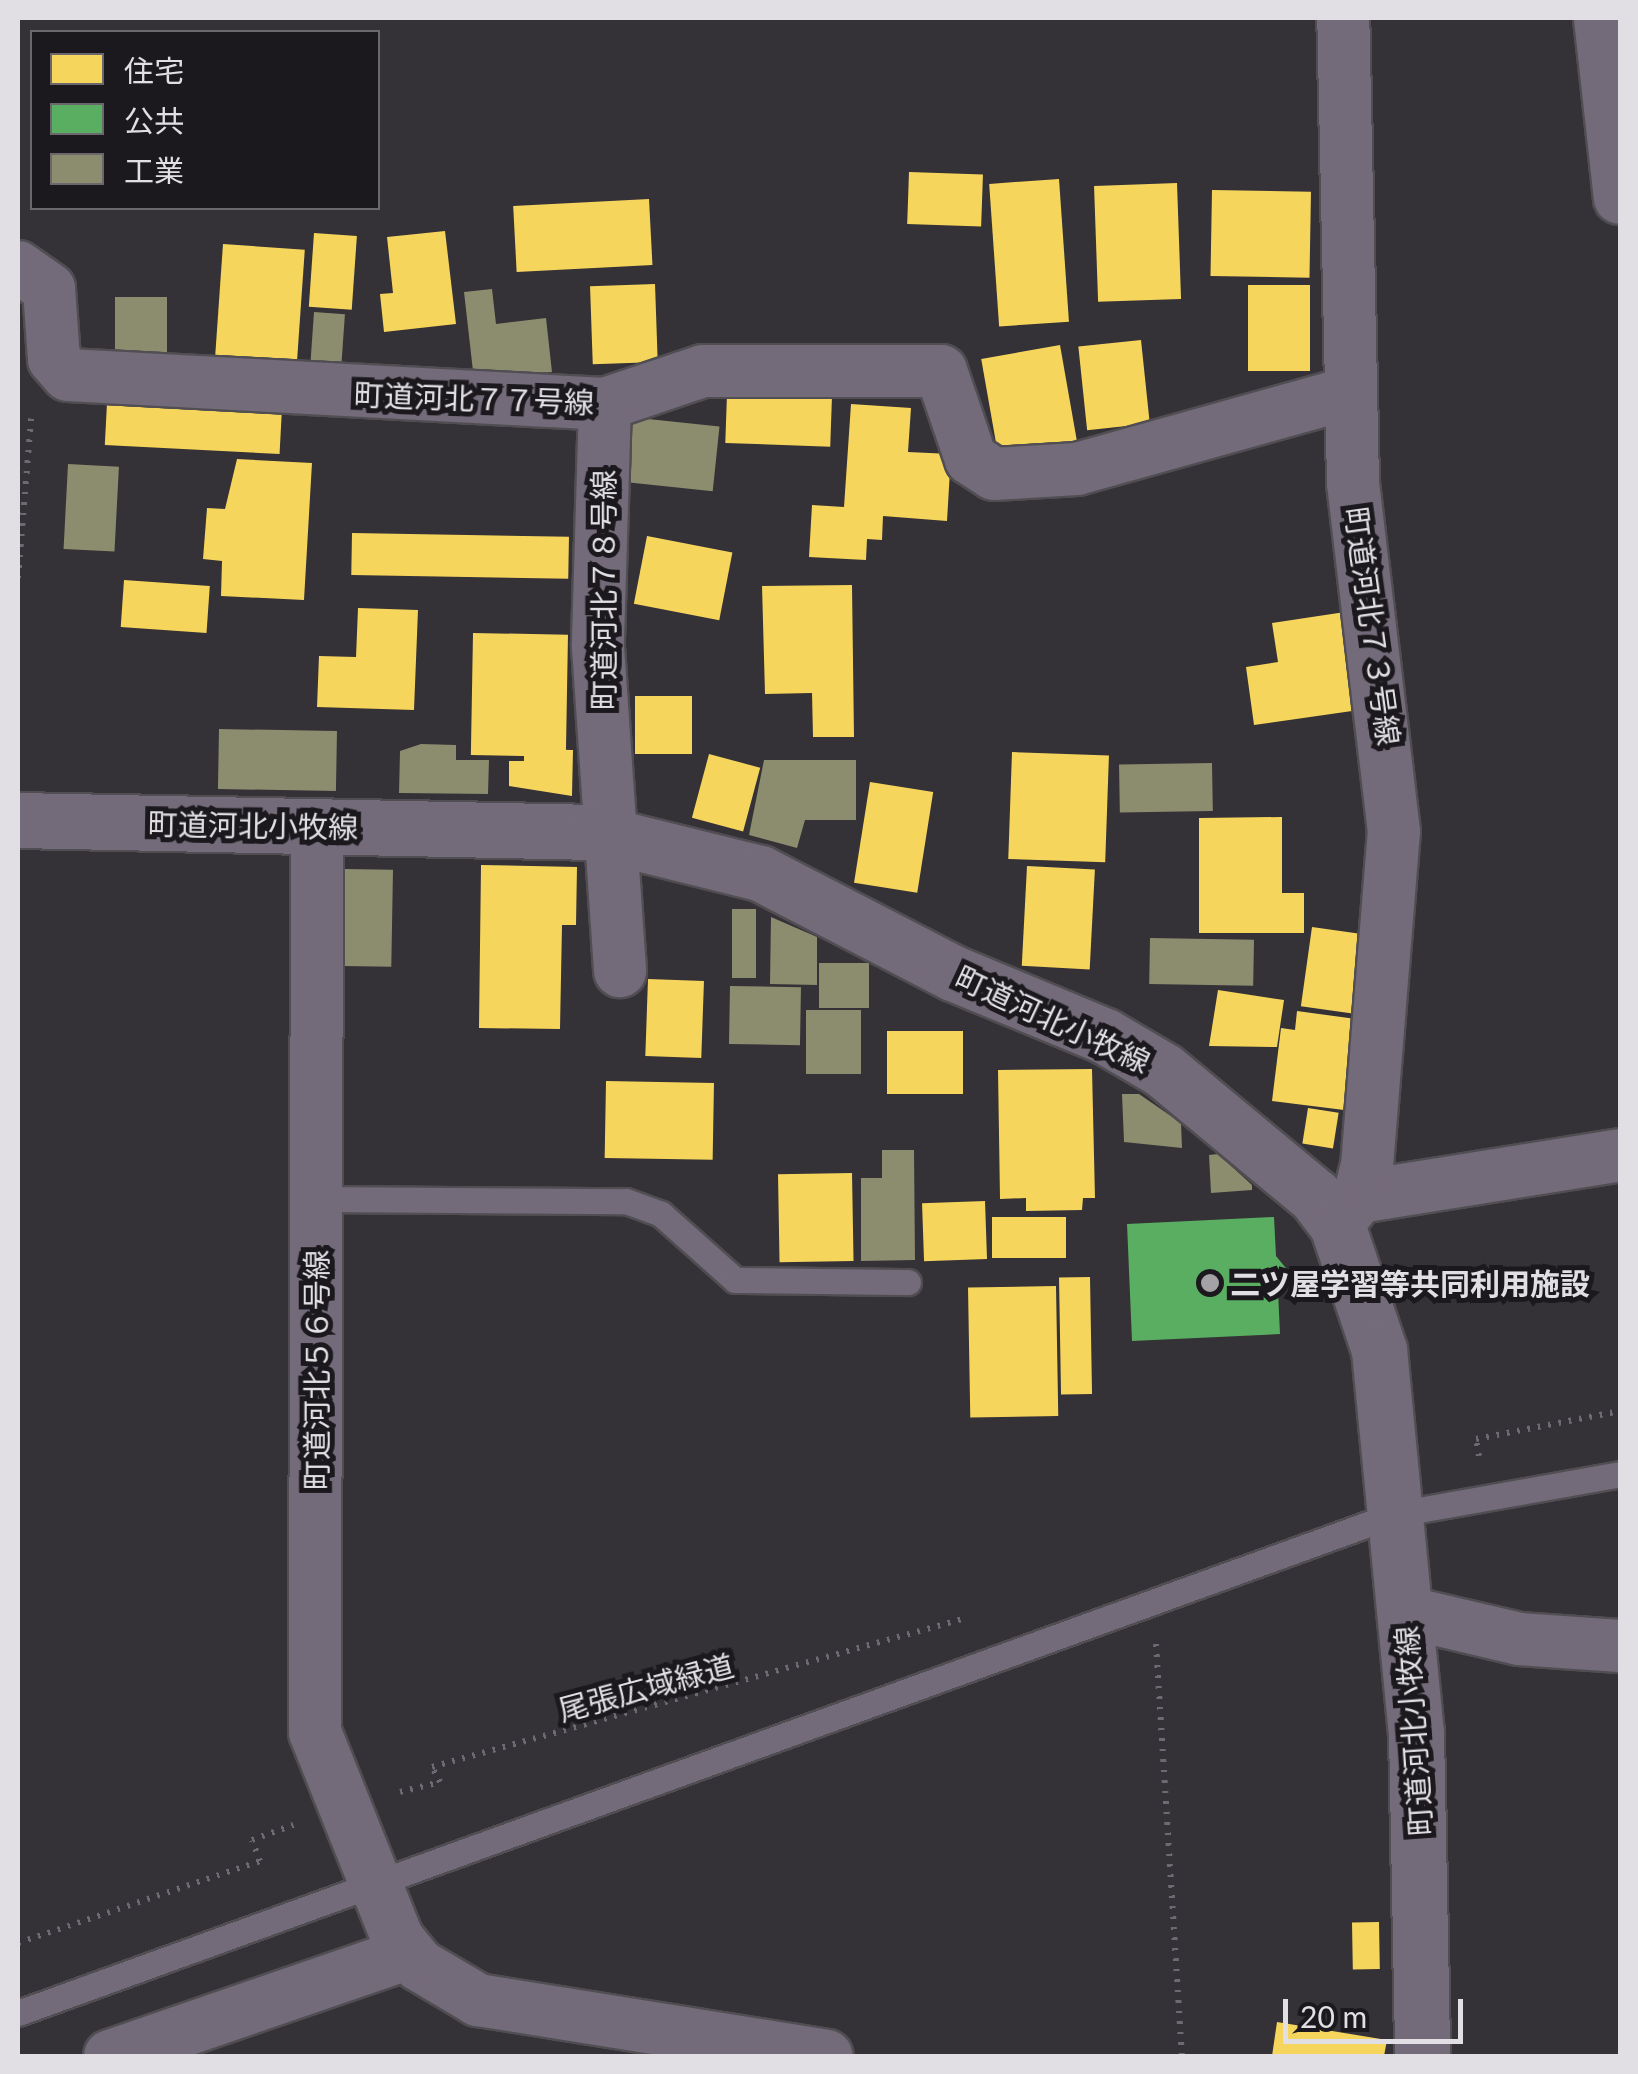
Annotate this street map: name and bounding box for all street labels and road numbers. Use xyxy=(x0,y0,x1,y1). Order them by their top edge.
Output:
street label: 町道河北７７号線 xyxy=(353,376,595,420)
street label: 町道河北７８号線 xyxy=(585,470,621,710)
street label: 町道河北７３号線 xyxy=(1338,505,1408,747)
street label: 町道河北小牧線 xyxy=(148,805,358,845)
street label: 町道河北小牧線 xyxy=(950,958,1156,1080)
street label: 町道河北５６号線 xyxy=(298,1250,334,1490)
street label: 町道河北小牧線 xyxy=(1388,1625,1438,1837)
street label: 尾張広域緑道 xyxy=(554,1646,738,1728)

